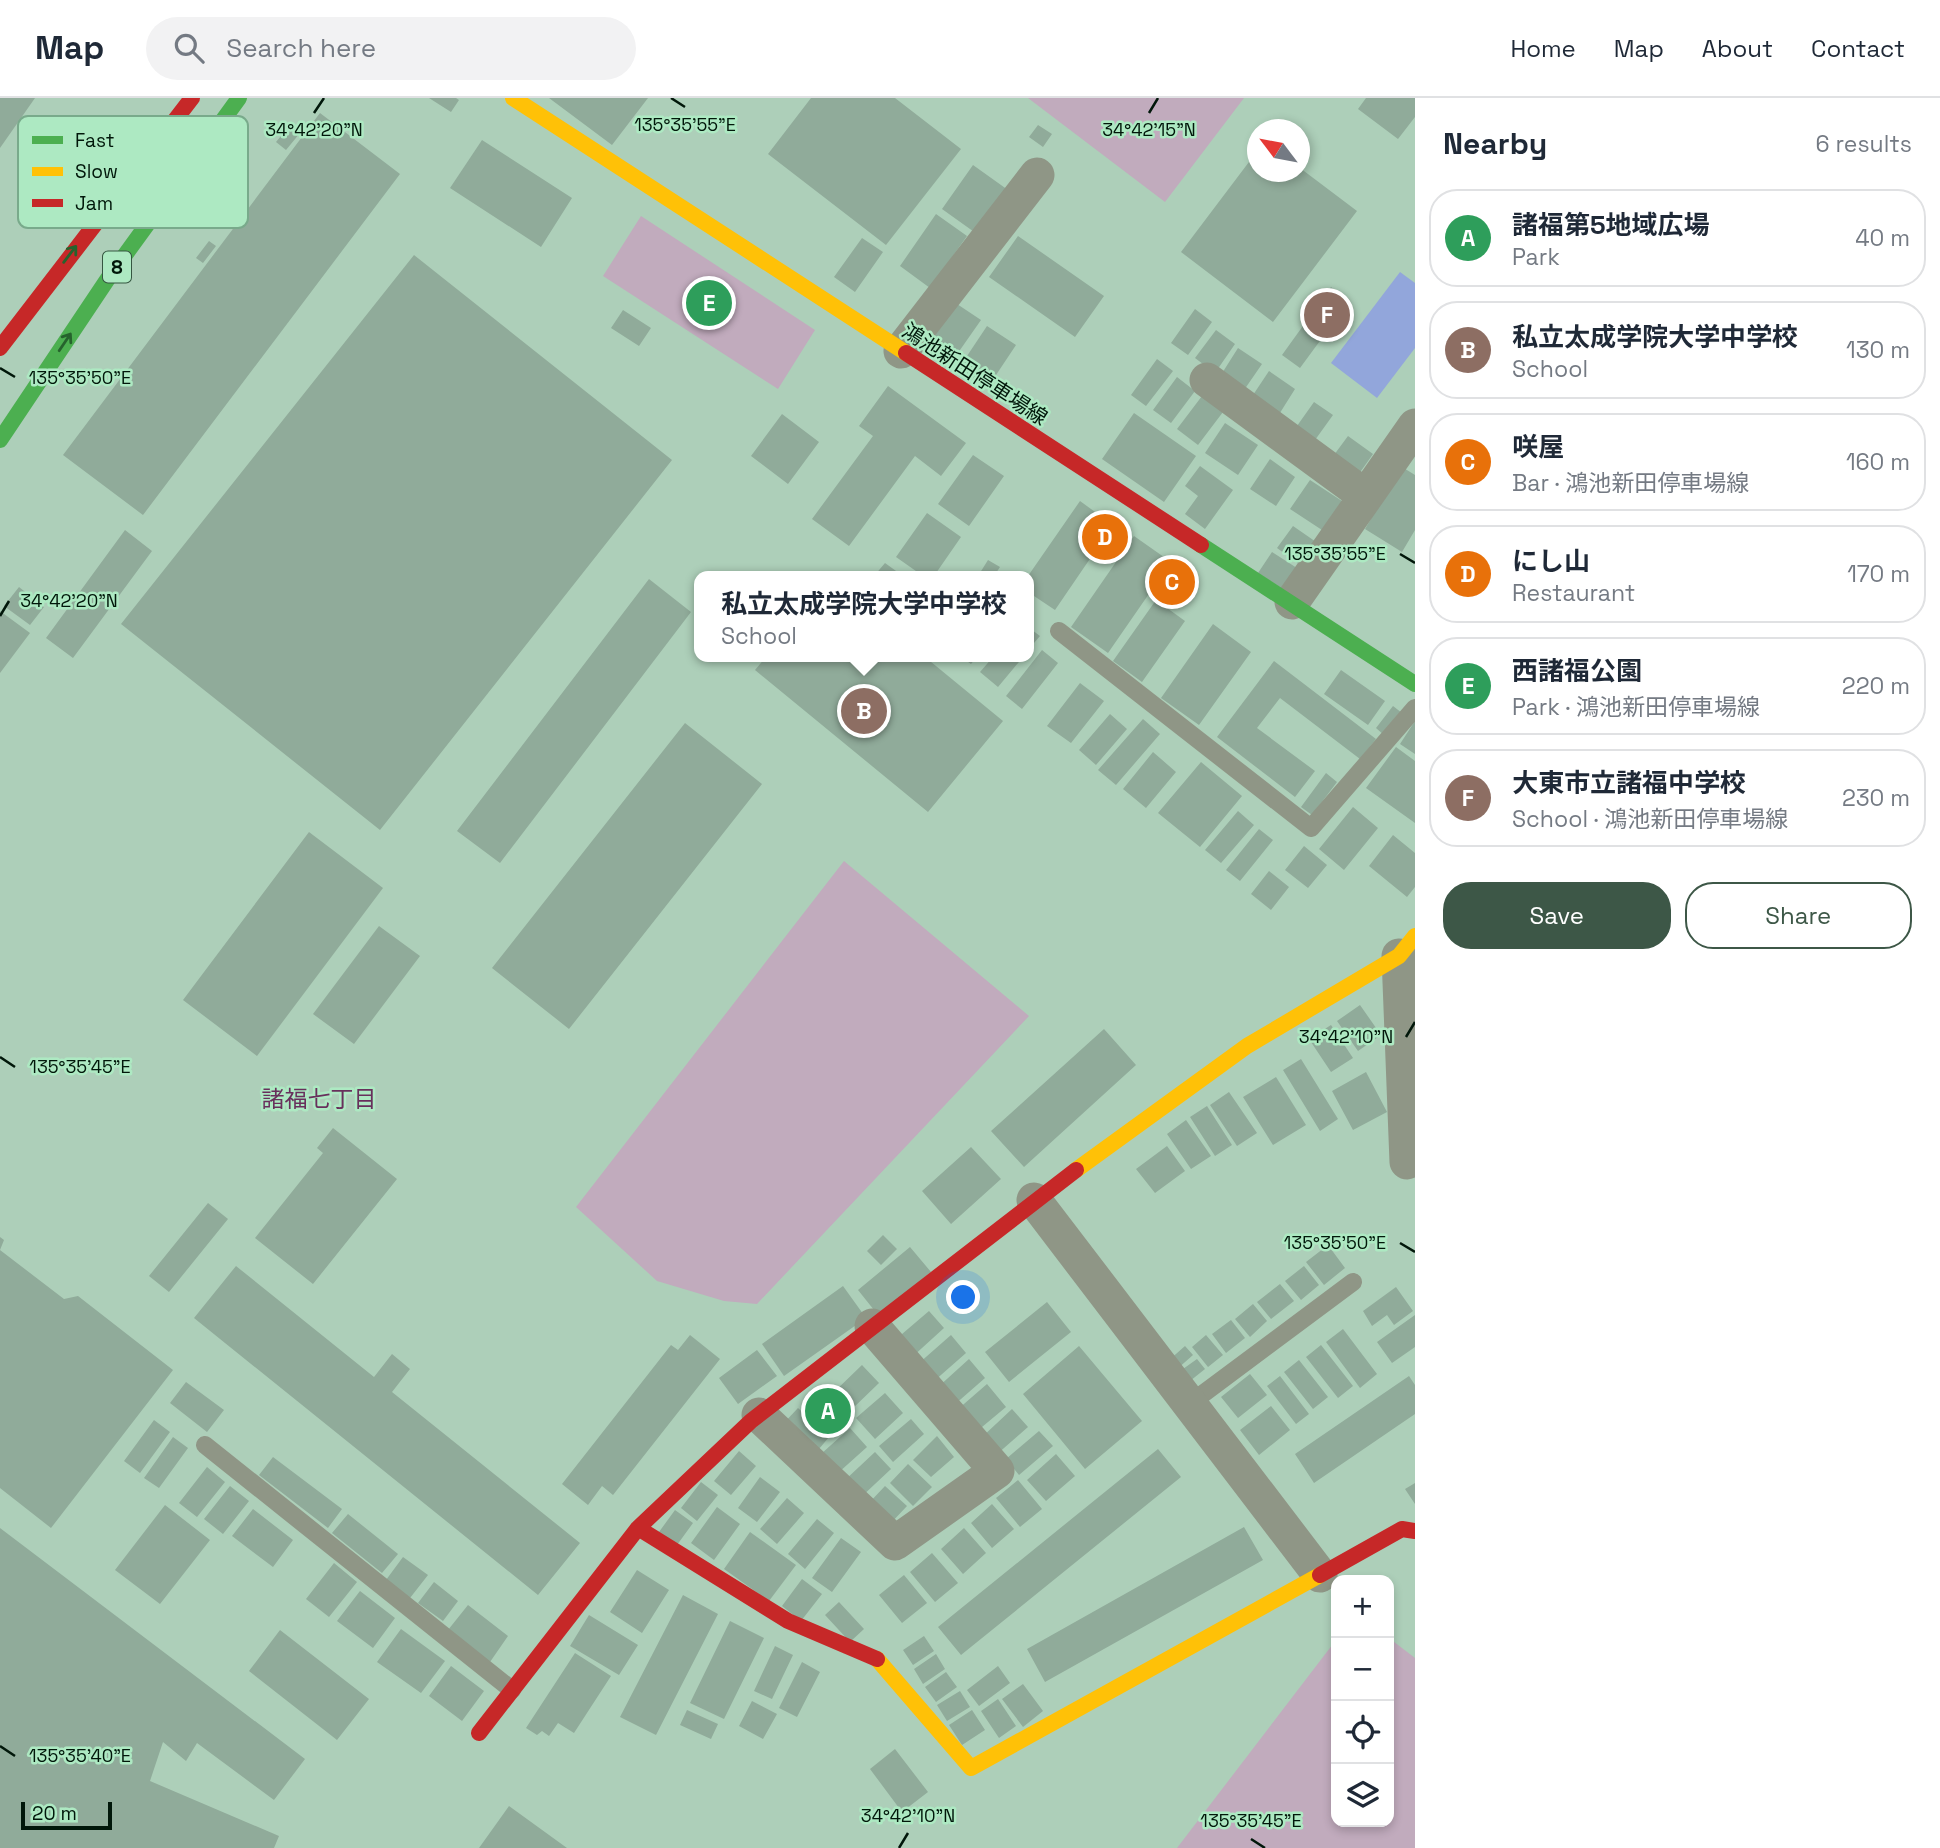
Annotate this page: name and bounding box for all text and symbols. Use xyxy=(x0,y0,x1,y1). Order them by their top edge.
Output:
search box xyxy=(146,17,636,80)
text: Map xyxy=(35,27,104,69)
icon: search xyxy=(170,29,208,67)
text: Search here xyxy=(226,31,376,65)
text: Home xyxy=(1510,33,1576,64)
text: Map xyxy=(1614,33,1664,64)
text: About xyxy=(1702,33,1773,64)
text: Contact xyxy=(1811,33,1905,64)
text: 135°35'55"E xyxy=(634,113,736,136)
legend xyxy=(18,116,248,228)
text: 34°42'20"N xyxy=(265,118,363,141)
text: 34°42'15"N xyxy=(1102,118,1196,141)
north arrow xyxy=(1247,119,1310,182)
text: Nearby xyxy=(1443,124,1547,163)
text: Fast xyxy=(75,128,115,153)
text: 6 results xyxy=(1816,129,1912,159)
text: Slow xyxy=(75,159,118,184)
text: Jam xyxy=(75,191,113,216)
text: 諸福第5地域広場 xyxy=(1512,208,1710,242)
text: A xyxy=(1461,223,1475,253)
text: 40 m xyxy=(1855,223,1910,253)
text: Park xyxy=(1512,242,1560,272)
one-way arrow xyxy=(62,245,77,264)
road number: 8 xyxy=(103,252,131,282)
pin: E xyxy=(686,277,732,329)
pin: F xyxy=(1304,289,1350,341)
street label: 鴻池新田停車場線 xyxy=(897,317,1053,431)
text: 私立太成学院大学中学校 xyxy=(1512,320,1798,354)
one-way arrow xyxy=(59,333,73,353)
text: B xyxy=(1460,335,1476,365)
text: 130 m xyxy=(1846,335,1910,365)
text: School xyxy=(1512,354,1588,384)
text: 135°35'50"E xyxy=(29,366,131,389)
text: 咲屋 xyxy=(1512,430,1564,464)
text: C xyxy=(1461,447,1475,477)
text: 160 m xyxy=(1846,447,1910,477)
text: Bar · 鴻池新田停車場線 xyxy=(1512,468,1749,498)
pin: D xyxy=(1082,511,1128,563)
text: 135°35'55"E xyxy=(1284,542,1386,565)
text: にし山 xyxy=(1512,544,1590,578)
pin: C xyxy=(1149,556,1195,608)
text: D xyxy=(1460,559,1476,589)
text: 170 m xyxy=(1847,559,1910,589)
popup xyxy=(694,571,1034,662)
text: Restaurant xyxy=(1512,578,1635,608)
text: 私立太成学院大学中学校 xyxy=(721,587,1007,621)
text: 34°42'20"N xyxy=(20,589,118,612)
text: School xyxy=(721,621,797,651)
text: 西諸福公園 xyxy=(1512,654,1642,688)
text: E xyxy=(1462,671,1474,701)
text: 220 m xyxy=(1842,671,1910,701)
pin: B xyxy=(841,685,887,737)
text: Park · 鴻池新田停車場線 xyxy=(1512,692,1760,722)
text: 大東市立諸福中学校 xyxy=(1512,766,1746,800)
text: F xyxy=(1462,783,1474,813)
text: 230 m xyxy=(1842,783,1910,813)
text: School · 鴻池新田停車場線 xyxy=(1512,804,1788,834)
button: Save xyxy=(1443,882,1671,949)
button: Share xyxy=(1685,882,1912,949)
text: 34°42'10"N xyxy=(1299,1025,1393,1048)
text: 135°35'45"E xyxy=(29,1055,131,1078)
district label: 諸福七丁目 xyxy=(262,1084,377,1114)
text: 135°35'50"E xyxy=(1284,1231,1386,1254)
your location xyxy=(946,1280,980,1314)
pin: A xyxy=(805,1385,851,1437)
map controls xyxy=(1331,1575,1394,1827)
button: + xyxy=(1331,1575,1394,1638)
button: − xyxy=(1331,1638,1394,1701)
button: locate xyxy=(1331,1701,1394,1764)
text: 135°35'40"E xyxy=(29,1744,131,1767)
button: layers xyxy=(1331,1764,1394,1827)
scale bar xyxy=(21,1799,112,1831)
text: 20 m xyxy=(32,1801,77,1826)
text: 34°42'10"N xyxy=(861,1804,955,1827)
text: 135°35'45"E xyxy=(1200,1809,1302,1832)

